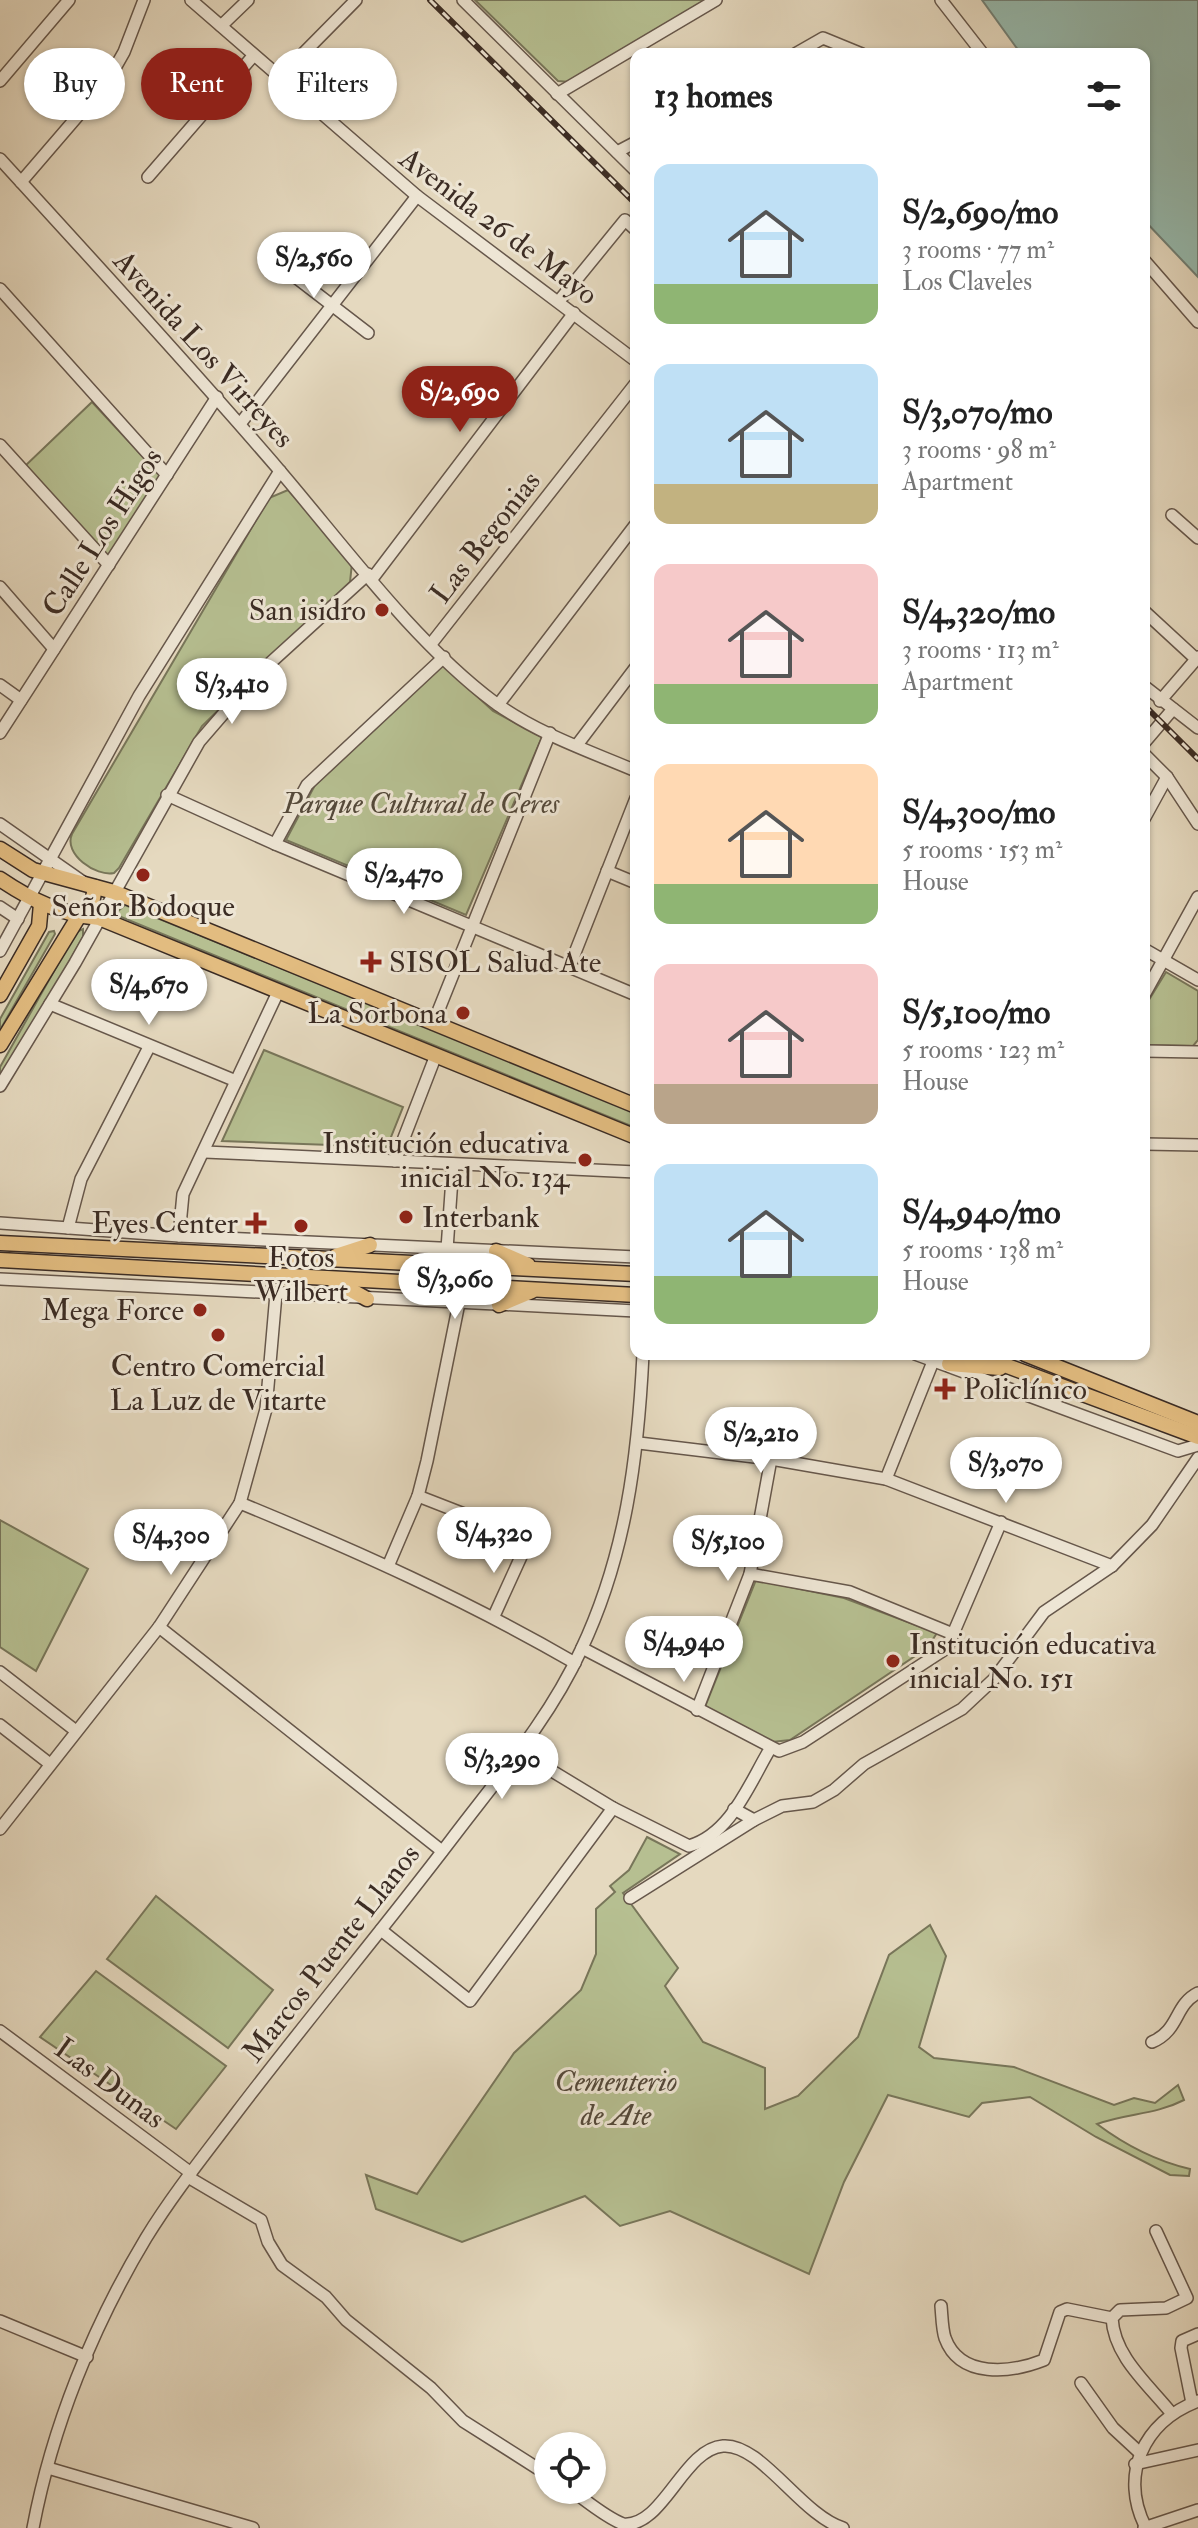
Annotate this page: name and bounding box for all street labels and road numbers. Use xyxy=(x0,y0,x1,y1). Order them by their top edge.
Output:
street label: Avenida 26 de Mayo xyxy=(391,139,605,313)
street label: Avenida Los Virreyes xyxy=(105,242,302,456)
street label: Calle Los Higos xyxy=(34,441,171,623)
street label: Las Begonias xyxy=(422,464,549,611)
street label: Marcos Puente Llanos xyxy=(235,1837,428,2070)
street label: Las Dunas xyxy=(47,2030,172,2137)

